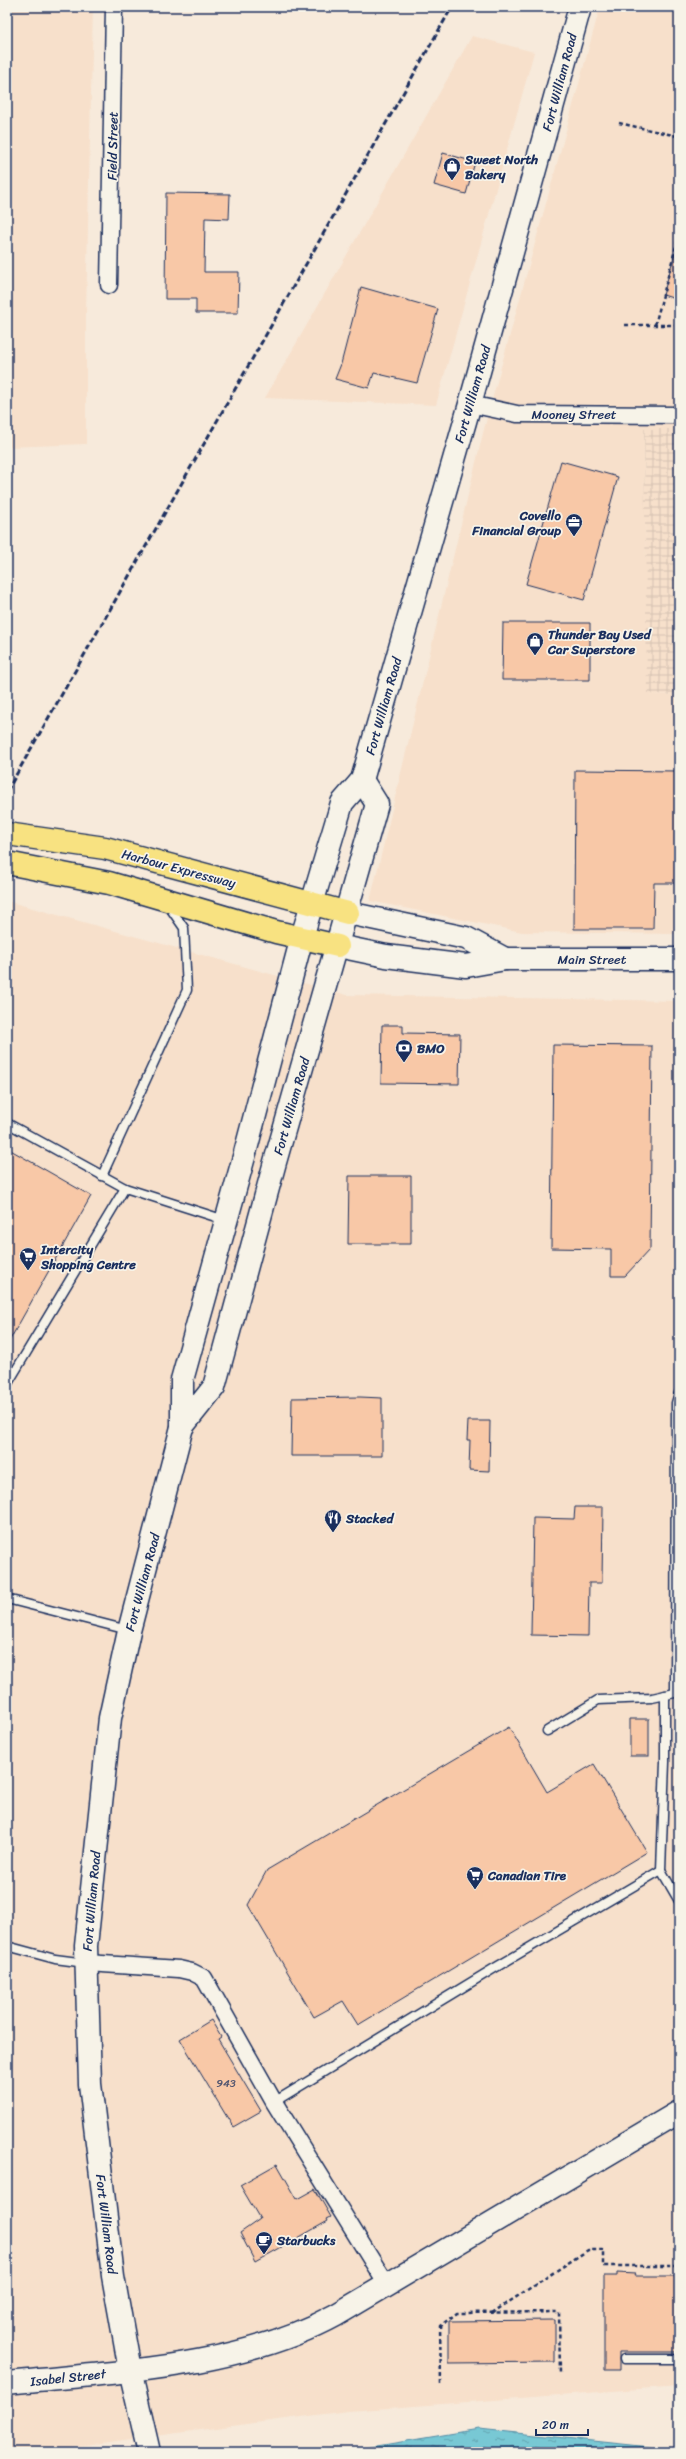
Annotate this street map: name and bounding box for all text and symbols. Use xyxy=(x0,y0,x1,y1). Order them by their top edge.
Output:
street label: Fort William Road xyxy=(535,29,584,134)
street label: Field Street xyxy=(100,111,125,181)
place label: Sweet North Bakery xyxy=(464,148,538,186)
shop icon: Sweet North Bakery xyxy=(442,156,462,181)
street label: Fort William Road xyxy=(448,342,498,446)
street label: Mooney Street xyxy=(532,403,617,426)
place label: Covello Financial Group xyxy=(471,504,562,542)
office icon: Covello Financial Group xyxy=(564,512,584,537)
place label: Thunder Bay Used Car Superstore xyxy=(547,623,652,661)
shop icon: Thunder Bay Used Car Superstore xyxy=(525,631,545,656)
street label: Fort William Road xyxy=(359,654,409,758)
street label: Harbour Expressway xyxy=(119,842,239,895)
street label: Main Street xyxy=(558,948,627,971)
place label: BMO xyxy=(417,1037,445,1060)
bank icon: BMO xyxy=(394,1038,414,1063)
street label: Fort William Road xyxy=(267,1054,317,1158)
place label: Intercity Shopping Centre xyxy=(40,1238,136,1276)
supermarket icon: Intercity Shopping Centre xyxy=(18,1246,38,1271)
place label: Stacked xyxy=(345,1507,394,1530)
restaurant icon: Stacked xyxy=(323,1508,343,1533)
street label: Fort William Road xyxy=(118,1529,167,1634)
street label: Fort William Road xyxy=(76,1849,107,1952)
place label: Canadian Tire xyxy=(487,1864,567,1887)
supermarket icon: Canadian Tire xyxy=(465,1865,485,1890)
house number: 943 xyxy=(216,2074,236,2093)
street label: Fort William Road xyxy=(89,2173,124,2277)
place label: Starbucks xyxy=(276,2229,336,2252)
cafe icon: Starbucks xyxy=(254,2230,274,2255)
street label: Isabel Street xyxy=(28,2362,108,2393)
scale bar xyxy=(536,2411,588,2437)
text: 20 m xyxy=(542,2414,569,2436)

